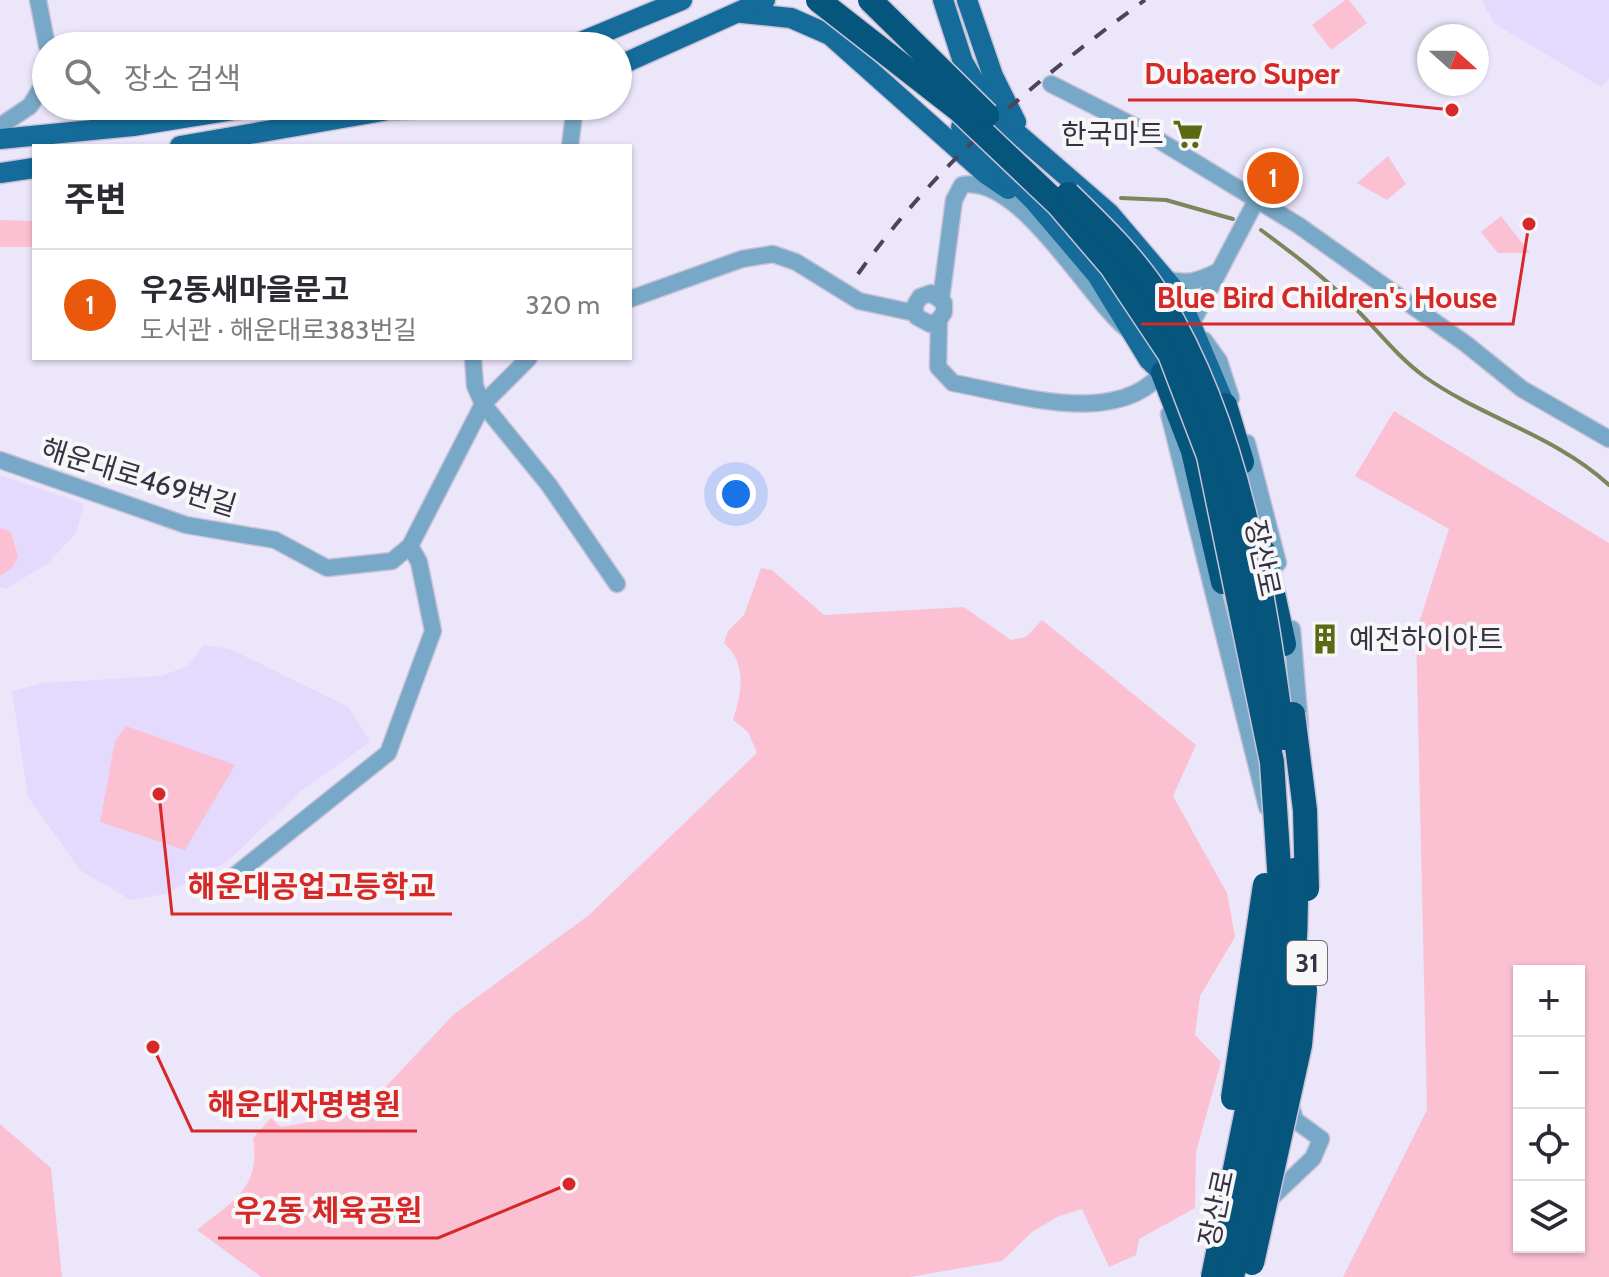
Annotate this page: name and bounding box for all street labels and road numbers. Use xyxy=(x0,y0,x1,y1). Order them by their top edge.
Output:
street label: 해운대로469번길 xyxy=(37,431,241,523)
street label: 장산로 xyxy=(1238,517,1288,599)
road number: 31 xyxy=(1287,941,1327,985)
street label: 장산로 xyxy=(1191,1167,1241,1249)

